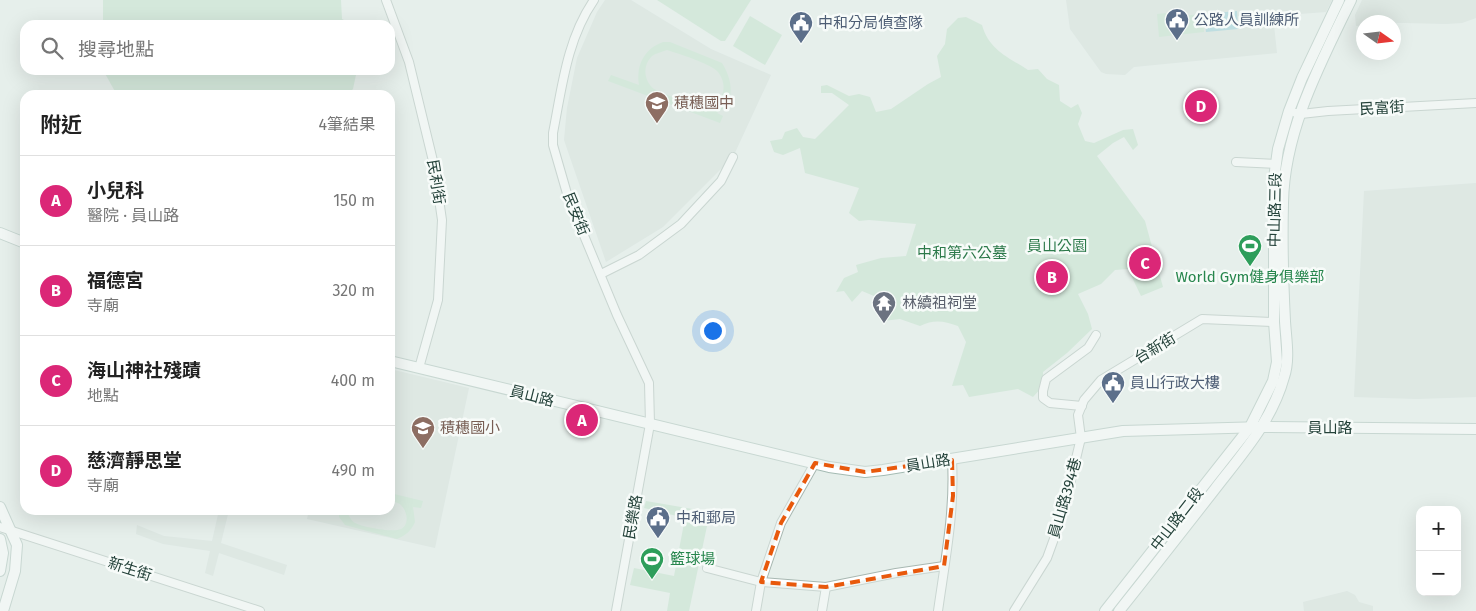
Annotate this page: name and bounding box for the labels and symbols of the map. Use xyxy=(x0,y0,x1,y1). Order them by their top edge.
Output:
public building icon: 公路人員訓練所 xyxy=(1164,7,1190,41)
public building icon: 中和分局偵查隊 xyxy=(788,10,814,44)
place label: 公路人員訓練所 xyxy=(1194,11,1299,29)
place label: 中和分局偵查隊 xyxy=(818,14,923,32)
north arrow xyxy=(1356,15,1401,60)
pin: D xyxy=(1185,87,1217,125)
school or university icon: 積穗國中 xyxy=(644,90,670,124)
place label: 積穗國中 xyxy=(674,94,734,112)
street label: 民富街 xyxy=(1359,98,1405,118)
street label: 民利街 xyxy=(424,158,448,206)
street label: 中山路三段 xyxy=(1265,172,1285,248)
street label: 民安街 xyxy=(559,190,593,238)
sports icon: World Gym健身俱樂部 xyxy=(1237,233,1263,267)
park label: 員山公園 xyxy=(1027,237,1087,255)
park label: 中和第六公墓 xyxy=(917,244,1007,262)
pin: C xyxy=(1129,244,1161,282)
pin: B xyxy=(1036,258,1068,296)
place label: World Gym健身俱樂部 xyxy=(1176,268,1324,286)
temple icon: 林續祖祠堂 xyxy=(871,290,897,324)
place label: 林續祖祠堂 xyxy=(902,294,977,312)
your location xyxy=(700,318,726,344)
street label: 台新街 xyxy=(1131,329,1179,367)
public building icon: 員山行政大樓 xyxy=(1100,370,1126,404)
place label: 員山行政大樓 xyxy=(1130,374,1220,392)
street label: 員山路 xyxy=(508,382,556,410)
pin: A xyxy=(566,401,598,439)
school or university icon: 積穗國小 xyxy=(410,415,436,449)
place label: 積穗國小 xyxy=(440,419,500,437)
street label: 員山路 xyxy=(1307,419,1353,437)
street label: 員山路 xyxy=(904,451,952,475)
street label: 員山路394巷 xyxy=(1045,456,1085,540)
street label: 中山路二段 xyxy=(1147,484,1207,554)
street label: 民樂路 xyxy=(620,493,646,541)
public building icon: 中和郵局 xyxy=(645,505,671,539)
place label: 中和郵局 xyxy=(676,509,736,527)
sports icon: 籃球場 xyxy=(639,546,665,580)
place label: 籃球場 xyxy=(670,550,715,568)
street label: 新生街 xyxy=(106,553,154,585)

